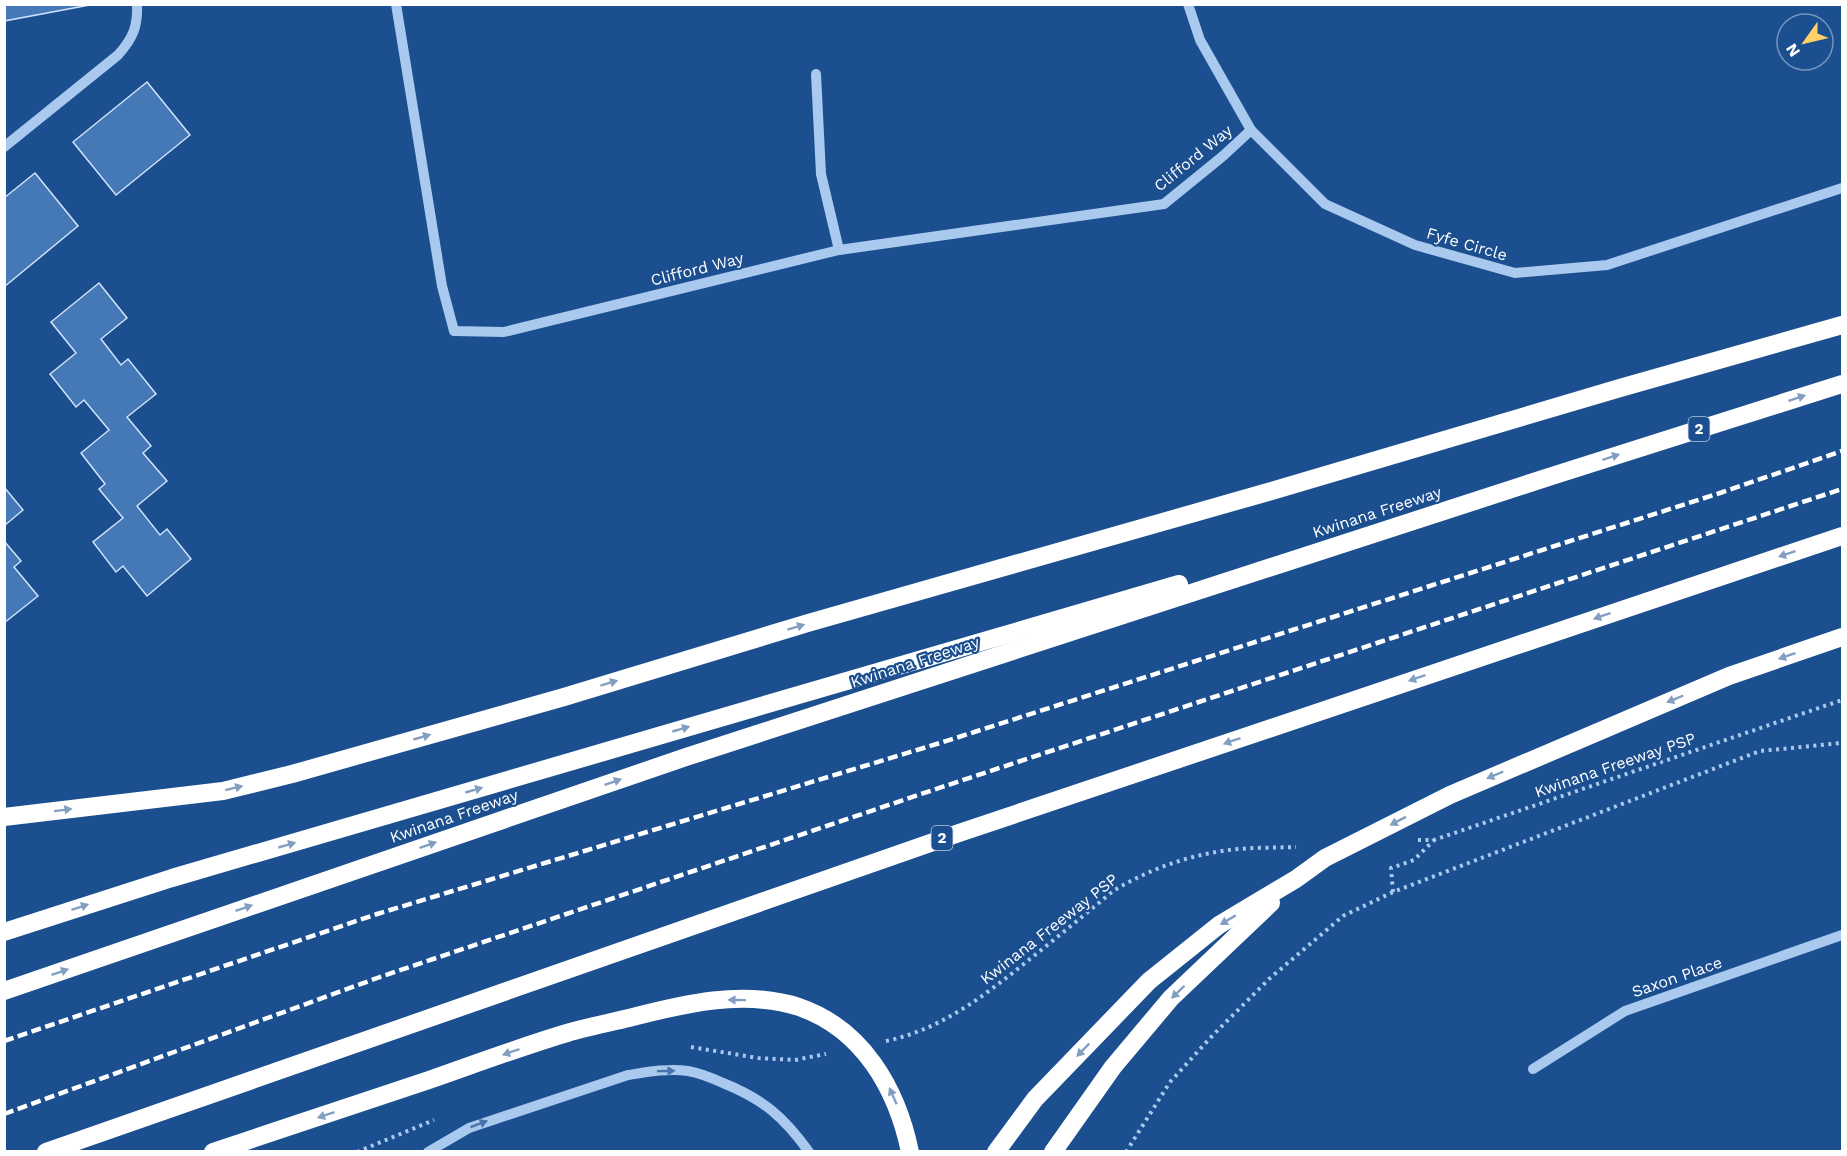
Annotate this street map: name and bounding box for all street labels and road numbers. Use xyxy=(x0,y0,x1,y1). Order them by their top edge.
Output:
street label: Clifford Way xyxy=(1150,120,1236,195)
street label: Fyfe Circle xyxy=(1424,223,1510,265)
street label: Clifford Way xyxy=(649,248,746,290)
road number: 2 xyxy=(1688,417,1710,441)
street label: Kwinana Freeway xyxy=(1310,482,1444,542)
street label: Kwinana Freeway xyxy=(848,632,982,692)
street label: Kwinana Freeway PSP xyxy=(1532,728,1698,802)
street label: Kwinana Freeway xyxy=(387,785,521,847)
road number: 2 xyxy=(932,826,952,850)
street label: Kwinana Freeway PSP xyxy=(977,869,1122,989)
street label: Saxon Place xyxy=(1629,953,1725,1001)

